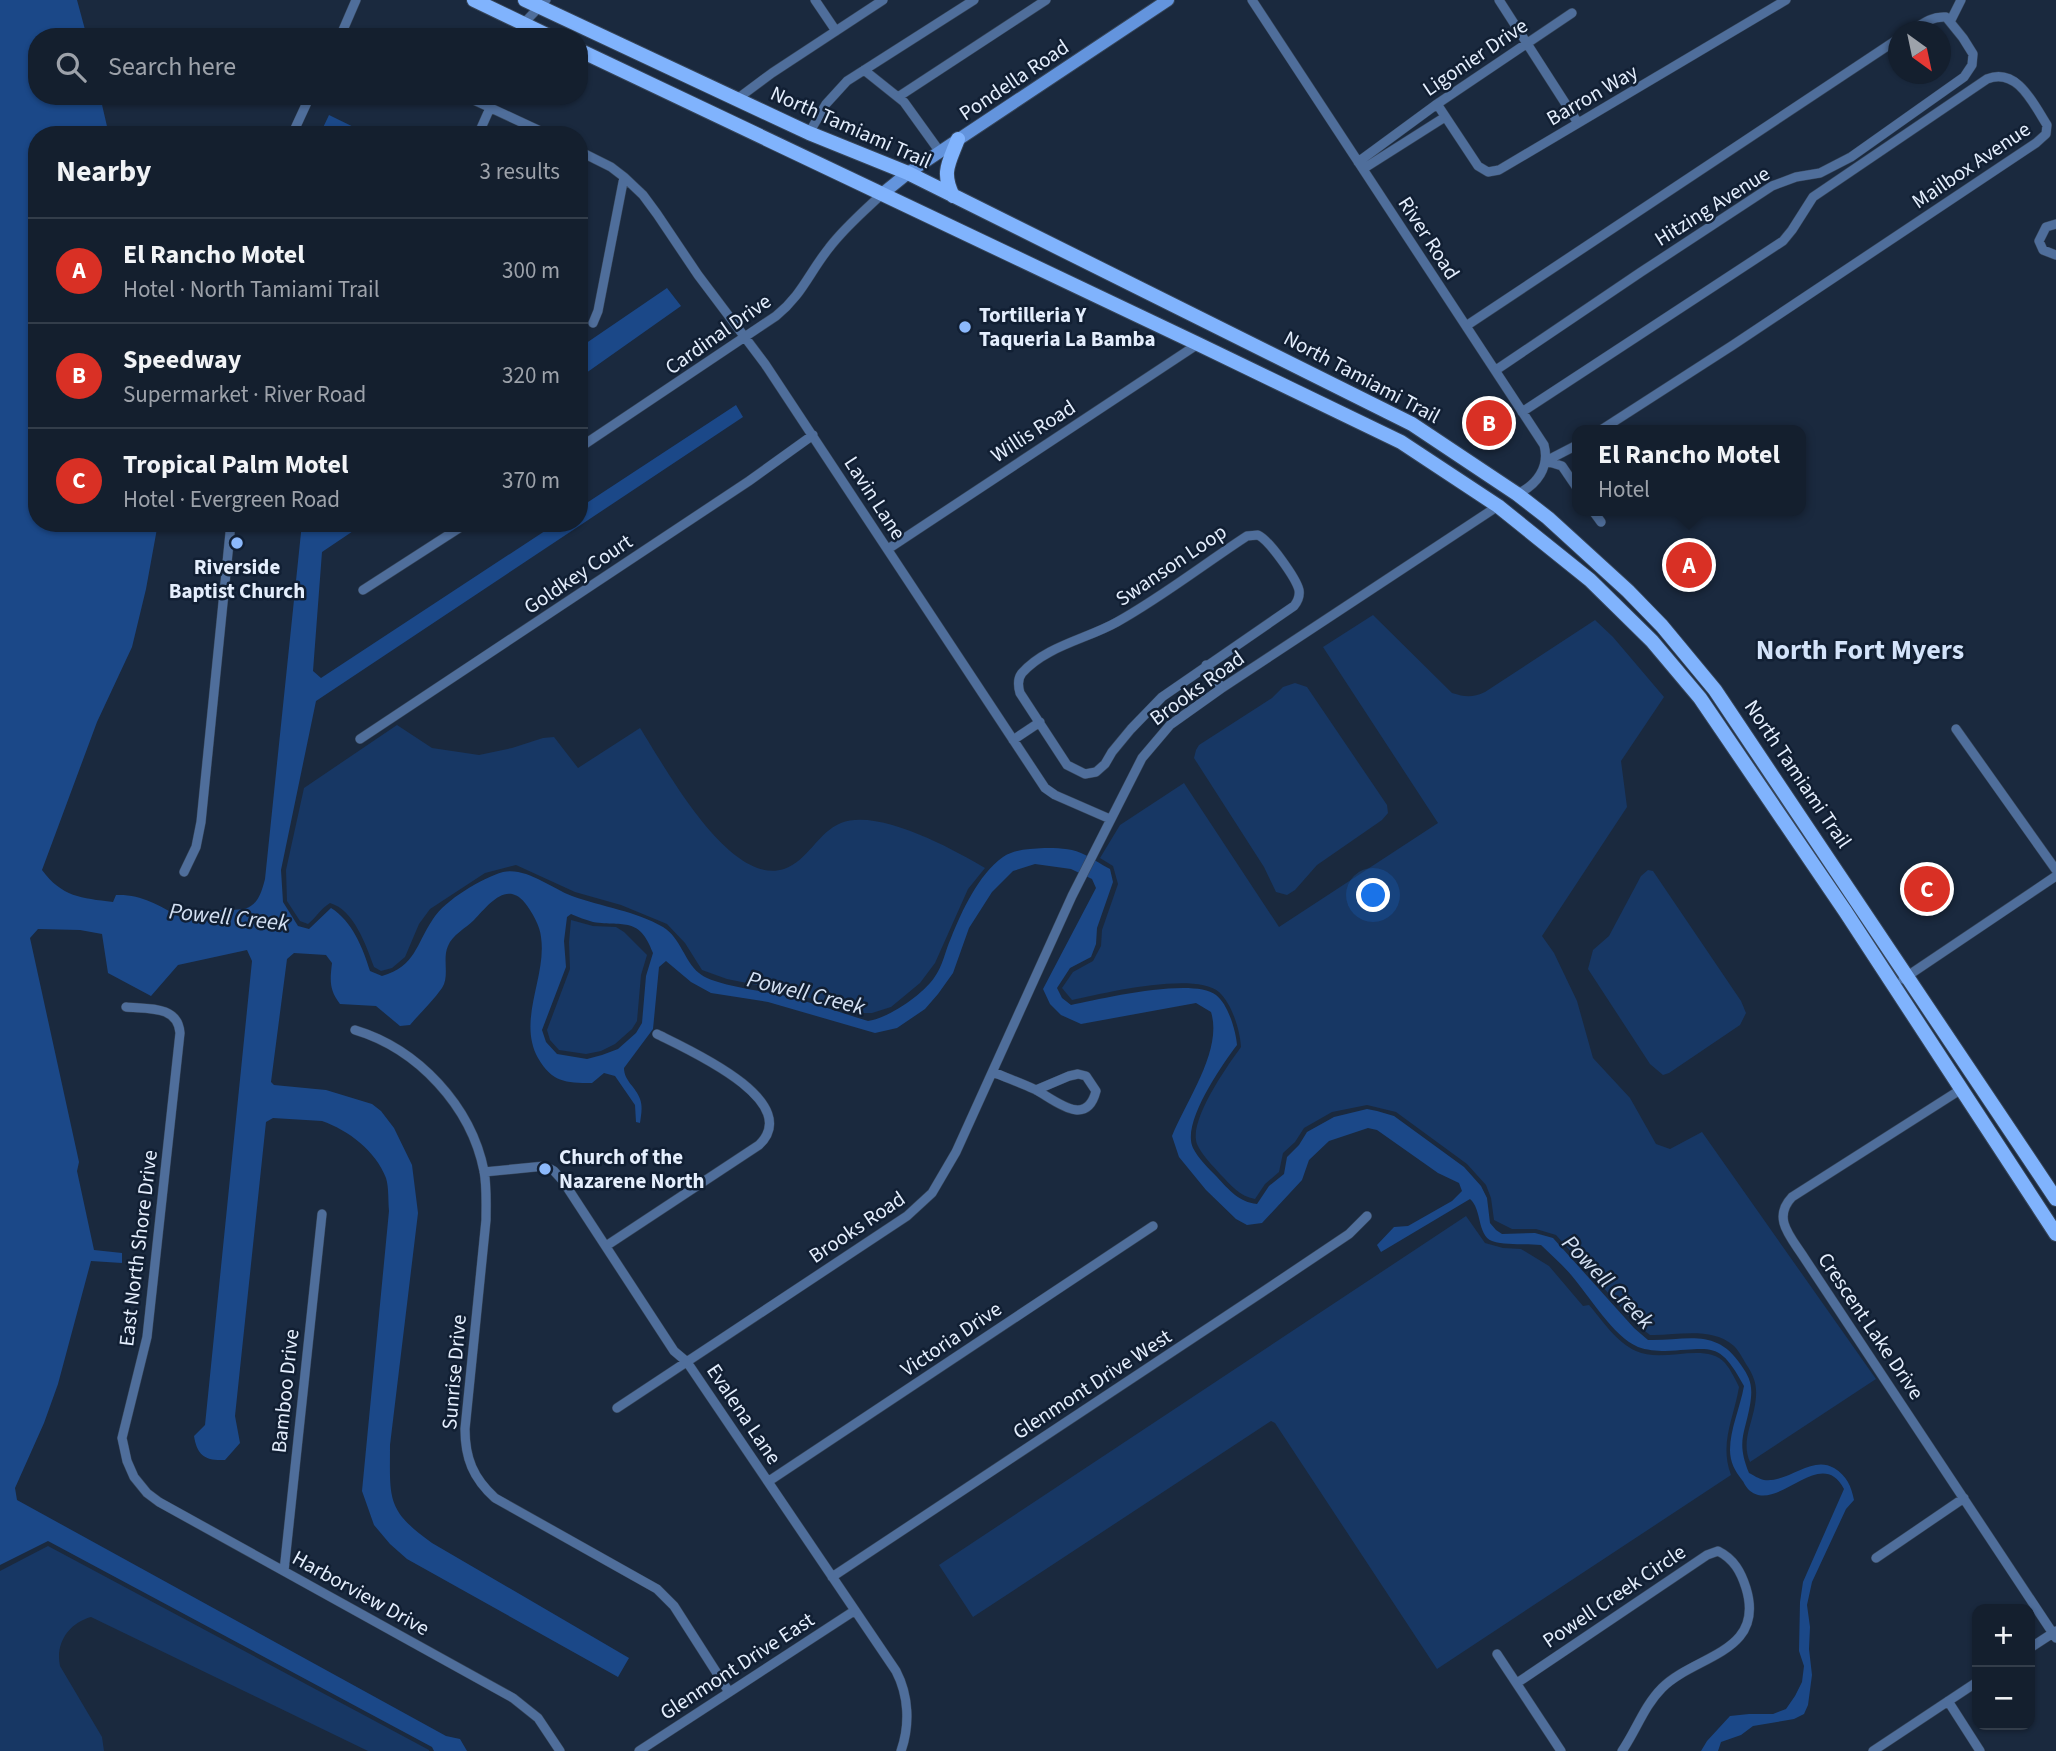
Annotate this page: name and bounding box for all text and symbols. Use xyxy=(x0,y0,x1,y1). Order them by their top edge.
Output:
street label: Ligonier Drive xyxy=(1416,11,1534,103)
north arrow xyxy=(1888,21,1951,84)
search box xyxy=(28,28,588,105)
street label: Pondella Road xyxy=(953,32,1075,128)
icon: search xyxy=(52,48,90,86)
text: Search here xyxy=(108,48,236,85)
street label: Barron Way xyxy=(1541,57,1643,133)
street label: North Tamiami Trail xyxy=(766,78,936,176)
street label: Mailbox Avenue xyxy=(1906,114,2036,216)
text: Nearby xyxy=(56,150,151,193)
text: 3 results xyxy=(480,155,560,188)
street label: Hitzing Avenue xyxy=(1648,159,1776,253)
street label: River Road xyxy=(1391,190,1467,286)
text: El Rancho Motel xyxy=(123,236,305,273)
text: A xyxy=(72,254,86,287)
text: 300 m xyxy=(502,254,560,287)
text: Hotel · North Tamiami Trail xyxy=(123,273,380,306)
street label: Cardinal Drive xyxy=(659,286,777,382)
place label: Tortilleria Y Taqueria La Bamba xyxy=(979,300,1155,354)
marker: Tortilleria Y Taqueria La Bamba xyxy=(957,319,973,335)
street label: North Tamiami Trail xyxy=(1278,323,1446,431)
text: Speedway xyxy=(123,341,241,378)
text: B xyxy=(72,359,86,392)
text: 320 m xyxy=(502,359,560,392)
text: Supermarket · River Road xyxy=(123,378,366,411)
street label: Willis Road xyxy=(985,392,1081,470)
pin: B xyxy=(1466,397,1512,449)
popup xyxy=(1572,425,1806,516)
text: El Rancho Motel xyxy=(1598,436,1780,473)
text: Tropical Palm Motel xyxy=(123,446,348,483)
street label: Lavin Lane xyxy=(837,450,913,546)
text: C xyxy=(72,464,86,497)
text: 370 m xyxy=(502,464,560,497)
text: Hotel xyxy=(1598,473,1650,506)
text: Hotel · Evergreen Road xyxy=(123,483,340,516)
street label: Swanson Loop xyxy=(1109,517,1233,613)
street label: Goldkey Court xyxy=(518,527,638,621)
marker: Riverside Baptist Church xyxy=(229,535,245,551)
pin: A xyxy=(1666,539,1712,591)
place label: Riverside Baptist Church xyxy=(169,552,305,606)
district label: North Fort Myers xyxy=(1756,630,1964,670)
street label: Brooks Road xyxy=(1143,643,1251,733)
street label: North Tamiami Trail xyxy=(1737,694,1859,854)
pin: C xyxy=(1904,863,1950,915)
your location xyxy=(1356,878,1390,912)
water label: Powell Creek xyxy=(167,894,292,940)
water label: Powell Creek xyxy=(744,962,869,1024)
place label: Church of the Nazarene North xyxy=(559,1142,705,1196)
street label: East North Shore Drive xyxy=(111,1148,165,1348)
marker: Church of the Nazarene North xyxy=(537,1161,553,1177)
street label: Brooks Road xyxy=(803,1184,911,1270)
water label: Powell Creek xyxy=(1554,1227,1662,1338)
street label: Crescent Lake Drive xyxy=(1811,1246,1931,1406)
street label: Victoria Drive xyxy=(894,1294,1008,1384)
street label: Sunrise Drive xyxy=(434,1313,474,1431)
street label: Glenmont Drive West xyxy=(1007,1321,1177,1447)
street label: Bamboo Drive xyxy=(264,1328,306,1454)
street label: Evalena Lane xyxy=(699,1358,789,1470)
street label: Powell Creek Circle xyxy=(1536,1537,1692,1655)
street label: Harborview Drive xyxy=(287,1543,435,1643)
map controls xyxy=(1972,1604,2035,1730)
button: + xyxy=(1972,1604,2035,1667)
street label: Glenmont Drive East xyxy=(654,1605,820,1727)
button: − xyxy=(1972,1667,2035,1730)

